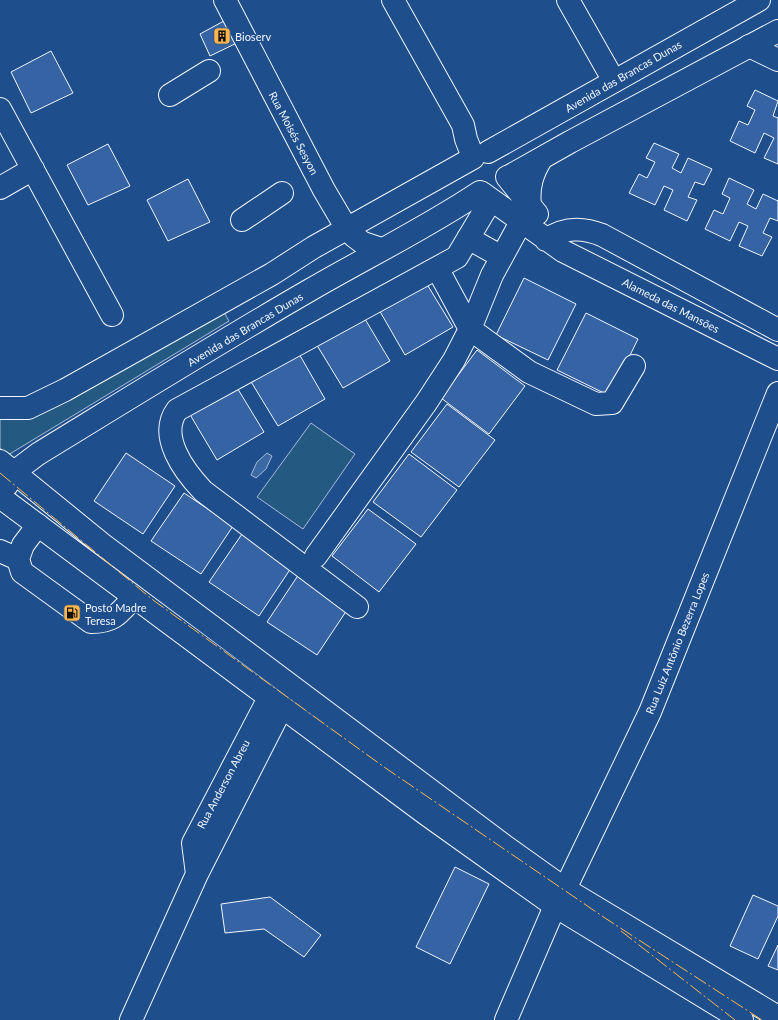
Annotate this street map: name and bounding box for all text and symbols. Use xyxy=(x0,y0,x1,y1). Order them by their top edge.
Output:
building icon: Bioserv xyxy=(212,26,232,46)
place label: Bioserv xyxy=(235,30,271,43)
street label: Avenida das Brancas Dunas xyxy=(562,37,684,115)
street label: Rua Moisés Sesyon xyxy=(267,89,321,177)
street label: Alameda das Mansões xyxy=(620,275,722,335)
street label: Avenida das Brancas Dunas xyxy=(185,289,305,369)
street label: Rua Luiz Antônio Bezerra Lopes xyxy=(642,570,712,716)
place label: Posto Madre Teresa xyxy=(85,601,147,627)
fuel station icon: Posto Madre Teresa xyxy=(62,603,82,623)
street label: Rua Anderson Abreu xyxy=(194,737,252,831)

